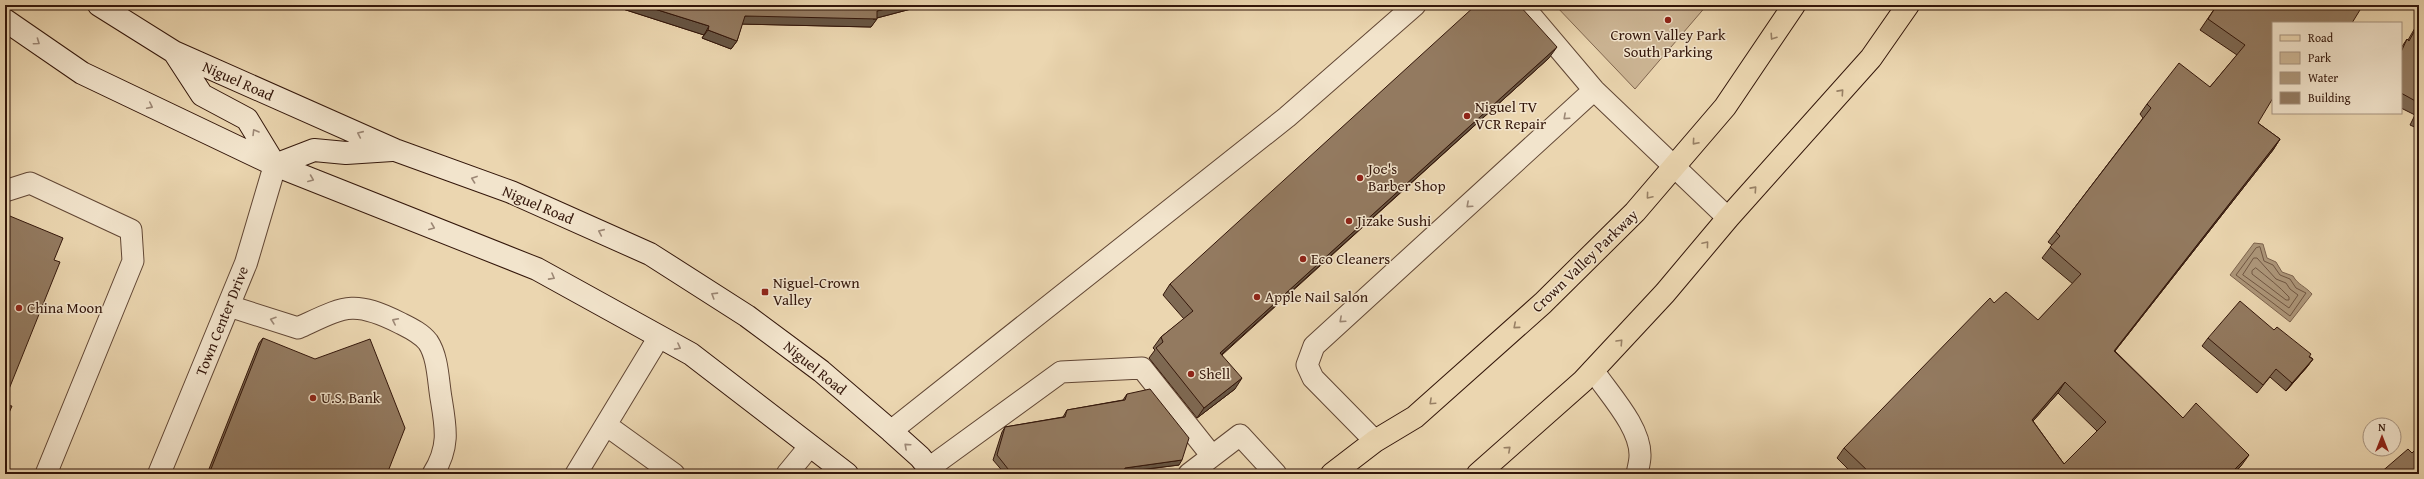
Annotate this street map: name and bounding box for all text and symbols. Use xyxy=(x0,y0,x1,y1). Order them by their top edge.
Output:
marker: Crown Valley Park South Parking xyxy=(1663,15,1673,25)
legend xyxy=(2272,22,2402,114)
place label: Crown Valley Park South Parking xyxy=(1610,24,1726,62)
text: Road xyxy=(2308,29,2334,46)
one-way arrow xyxy=(1770,33,1777,40)
one-way arrow xyxy=(33,37,40,45)
text: Park xyxy=(2308,49,2332,66)
street label: Niguel Road xyxy=(199,56,277,105)
text: Water xyxy=(2308,69,2338,86)
one-way arrow xyxy=(1836,89,1843,96)
text: Building xyxy=(2308,89,2351,106)
place label: Niguel TV VCR Repair xyxy=(1475,96,1546,134)
one-way arrow xyxy=(146,101,153,109)
marker: Niguel TV VCR Repair xyxy=(1462,111,1472,121)
one-way arrow xyxy=(1563,113,1571,120)
one-way arrow xyxy=(252,129,259,136)
one-way arrow xyxy=(356,131,364,139)
one-way arrow xyxy=(1693,137,1700,144)
place label: Joe's Barber Shop xyxy=(1366,158,1446,196)
marker: Joe's Barber Shop xyxy=(1355,173,1365,183)
one-way arrow xyxy=(307,175,314,183)
one-way arrow xyxy=(471,175,478,183)
street label: Niguel Road xyxy=(499,180,577,229)
one-way arrow xyxy=(1750,186,1757,193)
one-way arrow xyxy=(1646,191,1653,199)
one-way arrow xyxy=(1467,200,1474,207)
street label: Crown Valley Parkway xyxy=(1527,204,1643,317)
place label: Jizake Sushi xyxy=(1355,210,1431,231)
marker: Jizake Sushi xyxy=(1344,216,1354,226)
one-way arrow xyxy=(428,223,435,231)
one-way arrow xyxy=(597,229,604,237)
one-way arrow xyxy=(1701,242,1708,249)
place label: Eco Cleaners xyxy=(1311,248,1390,269)
marker: Eco Cleaners xyxy=(1298,254,1308,264)
street label: Town Center Drive xyxy=(190,263,253,379)
place label: Niguel-Crown Valley xyxy=(773,272,860,310)
one-way arrow xyxy=(547,273,555,280)
place label: Apple Nail Salon xyxy=(1265,286,1369,307)
marker: Niguel-Crown Valley xyxy=(760,287,770,297)
one-way arrow xyxy=(711,292,718,300)
marker: Apple Nail Salon xyxy=(1252,292,1262,302)
place label: China Moon xyxy=(27,297,103,318)
marker: China Moon xyxy=(14,303,24,313)
one-way arrow xyxy=(1339,315,1347,323)
one-way arrow xyxy=(270,316,277,325)
one-way arrow xyxy=(392,318,400,326)
one-way arrow xyxy=(1514,322,1521,329)
street label: Niguel Road xyxy=(779,336,851,400)
one-way arrow xyxy=(1615,339,1622,347)
one-way arrow xyxy=(673,342,681,350)
place label: Shell xyxy=(1199,363,1230,384)
marker: Shell xyxy=(1186,369,1196,379)
place label: U.S. Bank xyxy=(321,387,381,408)
marker: U.S. Bank xyxy=(308,393,318,403)
one-way arrow xyxy=(1429,397,1437,404)
north arrow xyxy=(2362,417,2402,457)
text: N xyxy=(2378,419,2386,435)
one-way arrow xyxy=(904,443,912,450)
one-way arrow xyxy=(1503,446,1511,453)

